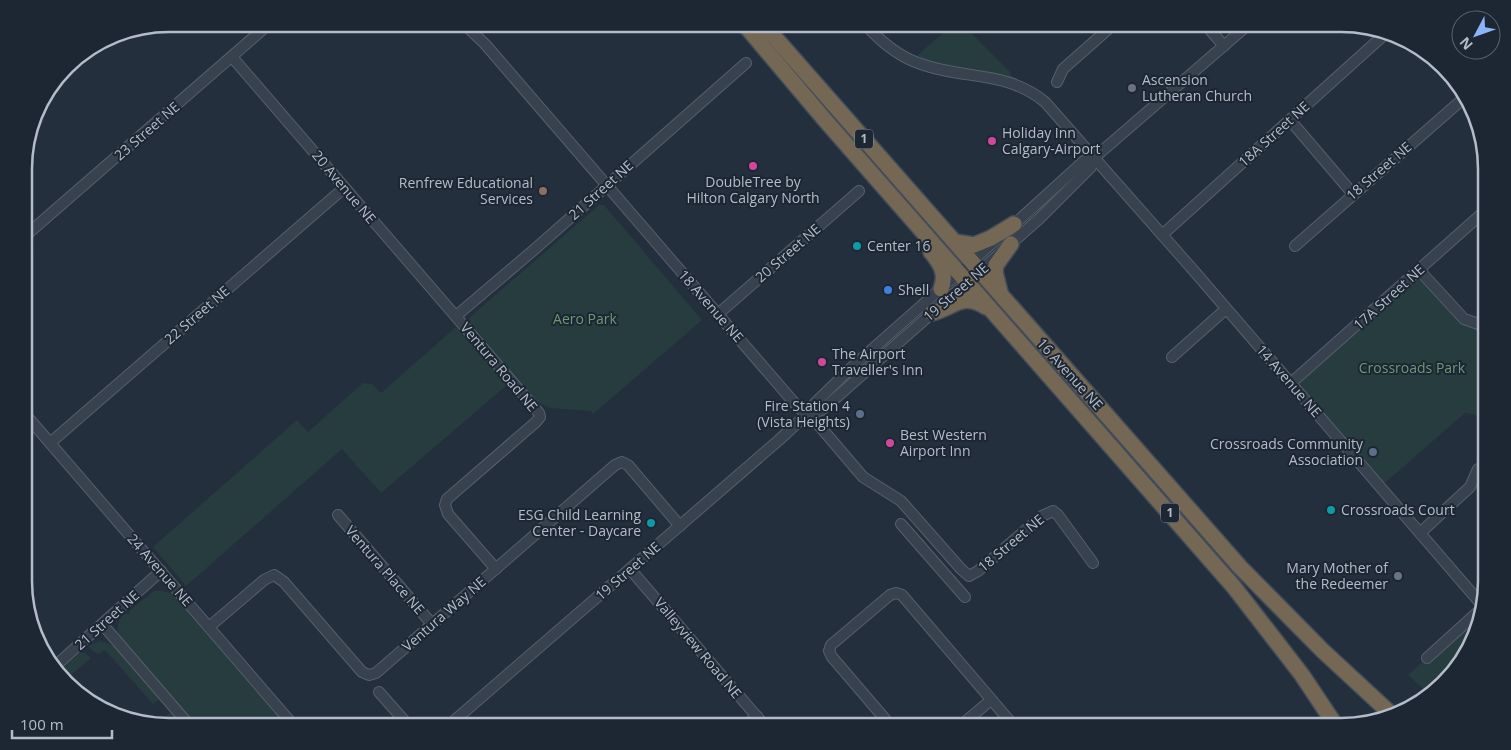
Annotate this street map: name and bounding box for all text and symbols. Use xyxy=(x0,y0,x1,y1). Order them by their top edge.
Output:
north arrow xyxy=(1451,10,1501,60)
text: N xyxy=(1455,33,1477,54)
place label: Ascension Lutheran Church xyxy=(1142,70,1252,105)
marker: Ascension Lutheran Church xyxy=(1126,82,1138,94)
street label: 23 Street NE xyxy=(110,97,183,164)
street label: 18A Street NE xyxy=(1234,97,1313,171)
place label: Holiday Inn Calgary-Airport xyxy=(1002,123,1101,158)
road number: 1 xyxy=(855,130,873,148)
marker: Holiday Inn Calgary-Airport xyxy=(986,135,998,147)
street label: 18 Street NE xyxy=(1342,137,1415,204)
street label: 20 Avenue NE xyxy=(308,146,381,227)
street label: 21 Street NE xyxy=(564,156,637,224)
marker: DoubleTree by Hilton Calgary North xyxy=(747,160,759,172)
place label: DoubleTree by Hilton Calgary North xyxy=(686,172,820,207)
place label: Renfrew Educational Services xyxy=(399,173,533,208)
marker: Renfrew Educational Services xyxy=(537,185,549,197)
street label: 20 Street NE xyxy=(751,219,824,286)
place label: Center 16 xyxy=(867,236,931,255)
marker: Center 16 xyxy=(851,240,863,252)
street label: 19 Street NE xyxy=(919,258,992,325)
street label: 17A Street NE xyxy=(1349,260,1428,334)
street label: 18 Avenue NE xyxy=(675,265,748,346)
place label: Shell xyxy=(898,280,929,299)
street label: 22 Street NE xyxy=(160,281,233,348)
marker: Shell xyxy=(882,284,894,296)
park label: Aero Park xyxy=(553,309,618,328)
street label: Ventura Road NE xyxy=(456,318,542,415)
street label: 16 Avenue NE xyxy=(1033,334,1108,414)
street label: 14 Avenue NE xyxy=(1253,340,1326,421)
place label: The Airport Traveller's Inn xyxy=(832,344,923,379)
marker: The Airport Traveller's Inn xyxy=(816,356,828,368)
park label: Crossroads Park xyxy=(1359,358,1466,377)
place label: Fire Station 4 (Vista Heights) xyxy=(757,396,850,431)
marker: Fire Station 4 (Vista Heights) xyxy=(854,408,866,420)
place label: Best Western Airport Inn xyxy=(900,425,987,460)
place label: Crossroads Community Association xyxy=(1210,434,1364,469)
marker: Best Western Airport Inn xyxy=(884,437,896,449)
marker: Crossroads Community Association xyxy=(1367,446,1379,458)
place label: Crossroads Court xyxy=(1341,500,1455,519)
road number: 1 xyxy=(1161,503,1179,522)
marker: Crossroads Court xyxy=(1325,504,1337,516)
place label: ESG Child Learning Center - Daycare xyxy=(518,505,641,540)
street label: 18 Street NE xyxy=(974,509,1048,576)
marker: ESG Child Learning Center - Daycare xyxy=(645,517,657,529)
street label: Ventura Place NE xyxy=(342,521,429,618)
street label: 24 Avenue NE xyxy=(124,529,197,610)
street label: 19 Street NE xyxy=(591,537,664,604)
place label: Mary Mother of the Redeemer xyxy=(1286,558,1389,593)
marker: Mary Mother of the Redeemer xyxy=(1392,570,1404,582)
street label: Ventura Way NE xyxy=(398,572,490,655)
street label: 21 Street NE xyxy=(70,586,143,654)
street label: Valleyview Road NE xyxy=(651,593,746,702)
scale bar xyxy=(12,708,112,740)
text: 100 m xyxy=(20,714,64,734)

